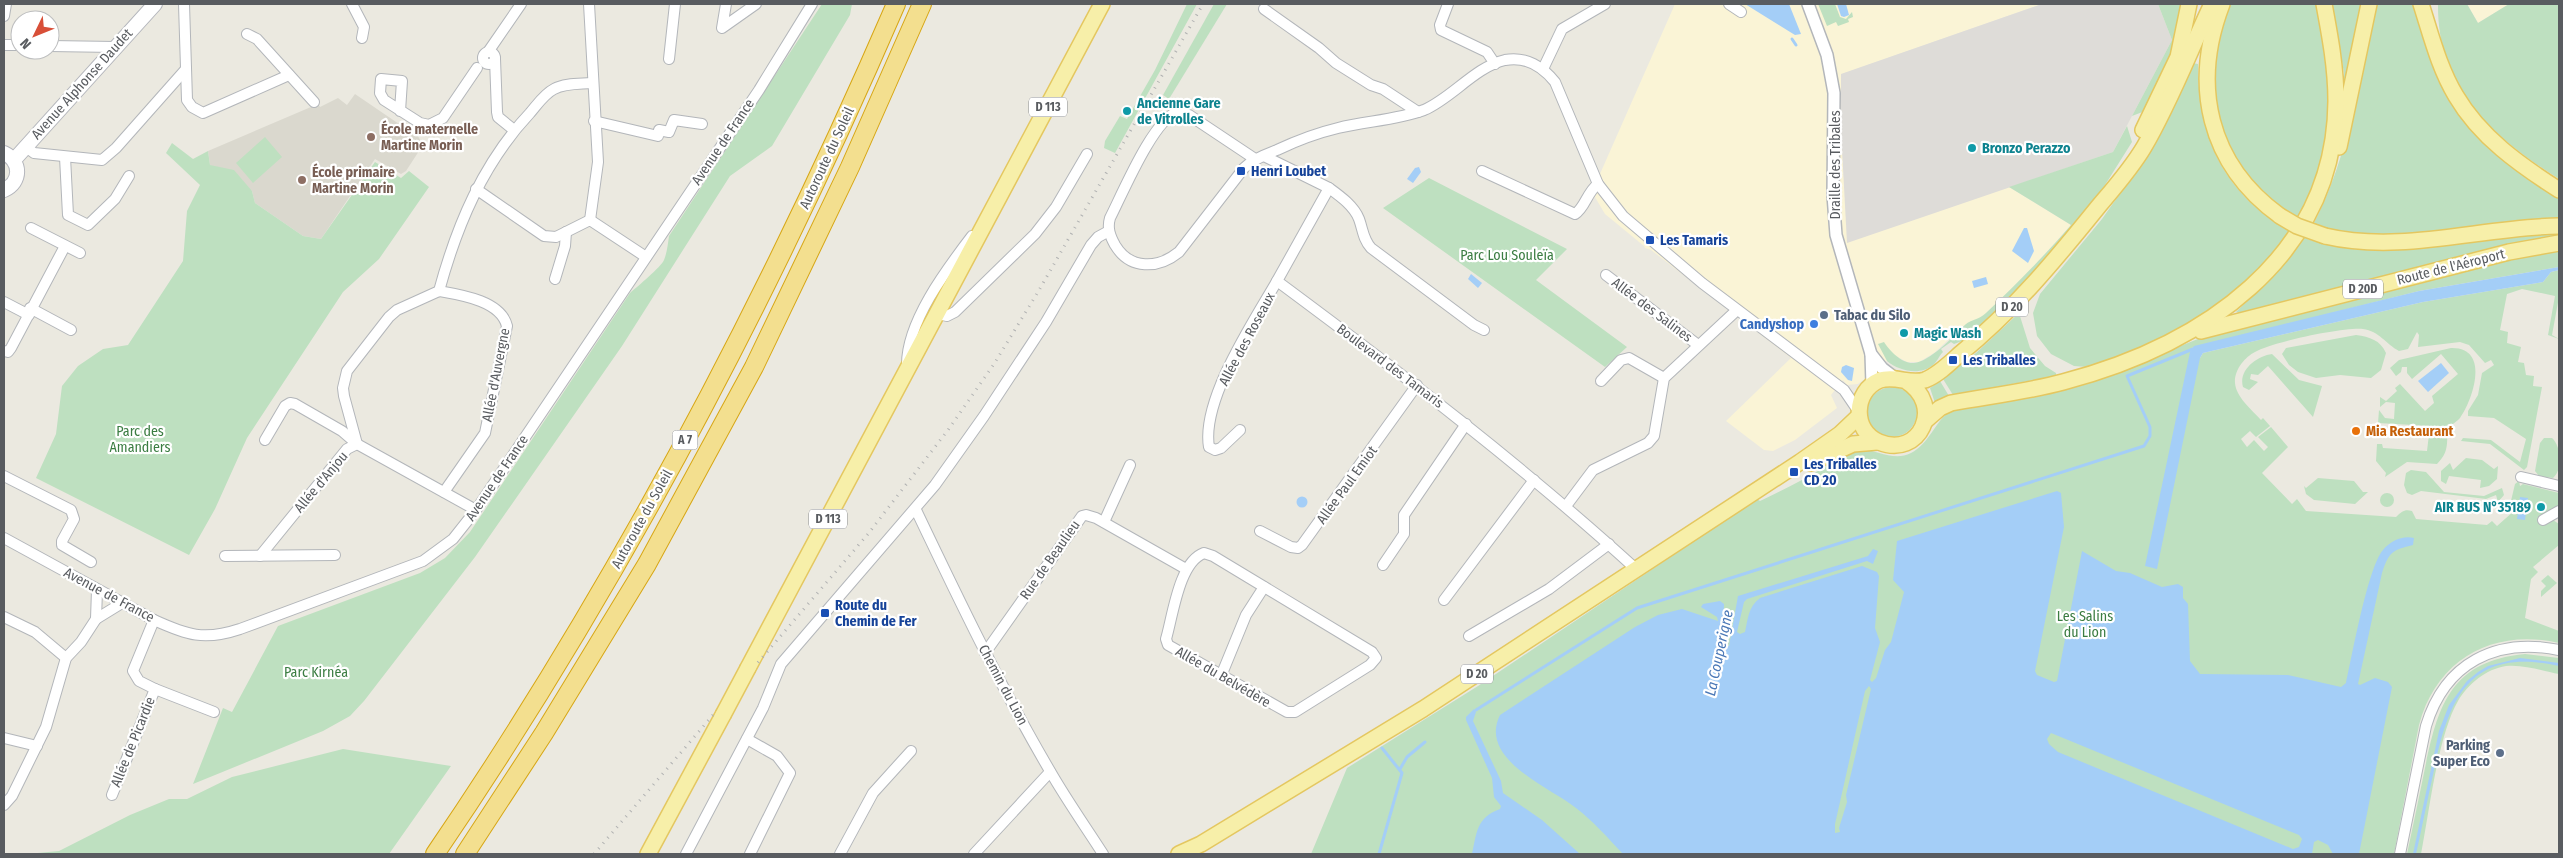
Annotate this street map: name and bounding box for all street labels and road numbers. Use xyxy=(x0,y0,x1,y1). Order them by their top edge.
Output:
street label: Avenue Alphonse Daudet xyxy=(28,25,137,143)
street label: Avenue de France xyxy=(688,96,758,188)
road number: D 113 xyxy=(1029,98,1067,116)
street label: Autoroute du Soleil xyxy=(796,104,858,212)
street label: Draille des Tribales xyxy=(1827,110,1844,220)
street label: Route de l'Aéroport xyxy=(2395,245,2507,289)
street label: Allée des Salines xyxy=(1608,274,1696,346)
road number: D 20D xyxy=(2343,280,2383,298)
street label: Allée des Roseaux xyxy=(1215,289,1279,389)
road number: D 20 xyxy=(1996,298,2028,316)
street label: Boulevard des Tamaris xyxy=(1333,320,1447,412)
street label: Allée d'Auvergne xyxy=(479,327,513,423)
road number: A 7 xyxy=(672,430,698,450)
street label: Avenue de France xyxy=(462,432,532,524)
street label: Allée Paul Emiot xyxy=(1313,442,1381,527)
street label: Allée d'Anjou xyxy=(290,448,352,516)
street label: Autoroute du Soleil xyxy=(608,466,676,571)
road number: D 113 xyxy=(809,509,847,528)
street label: Rue de Beaulieu xyxy=(1016,517,1084,603)
street label: Avenue de France xyxy=(61,564,157,626)
street label: Chemin du Lion xyxy=(975,642,1031,728)
street label: Allée du Belvédère xyxy=(1172,643,1274,711)
road number: D 20 xyxy=(1461,664,1493,684)
street label: Allée de Picardie xyxy=(107,694,159,789)

